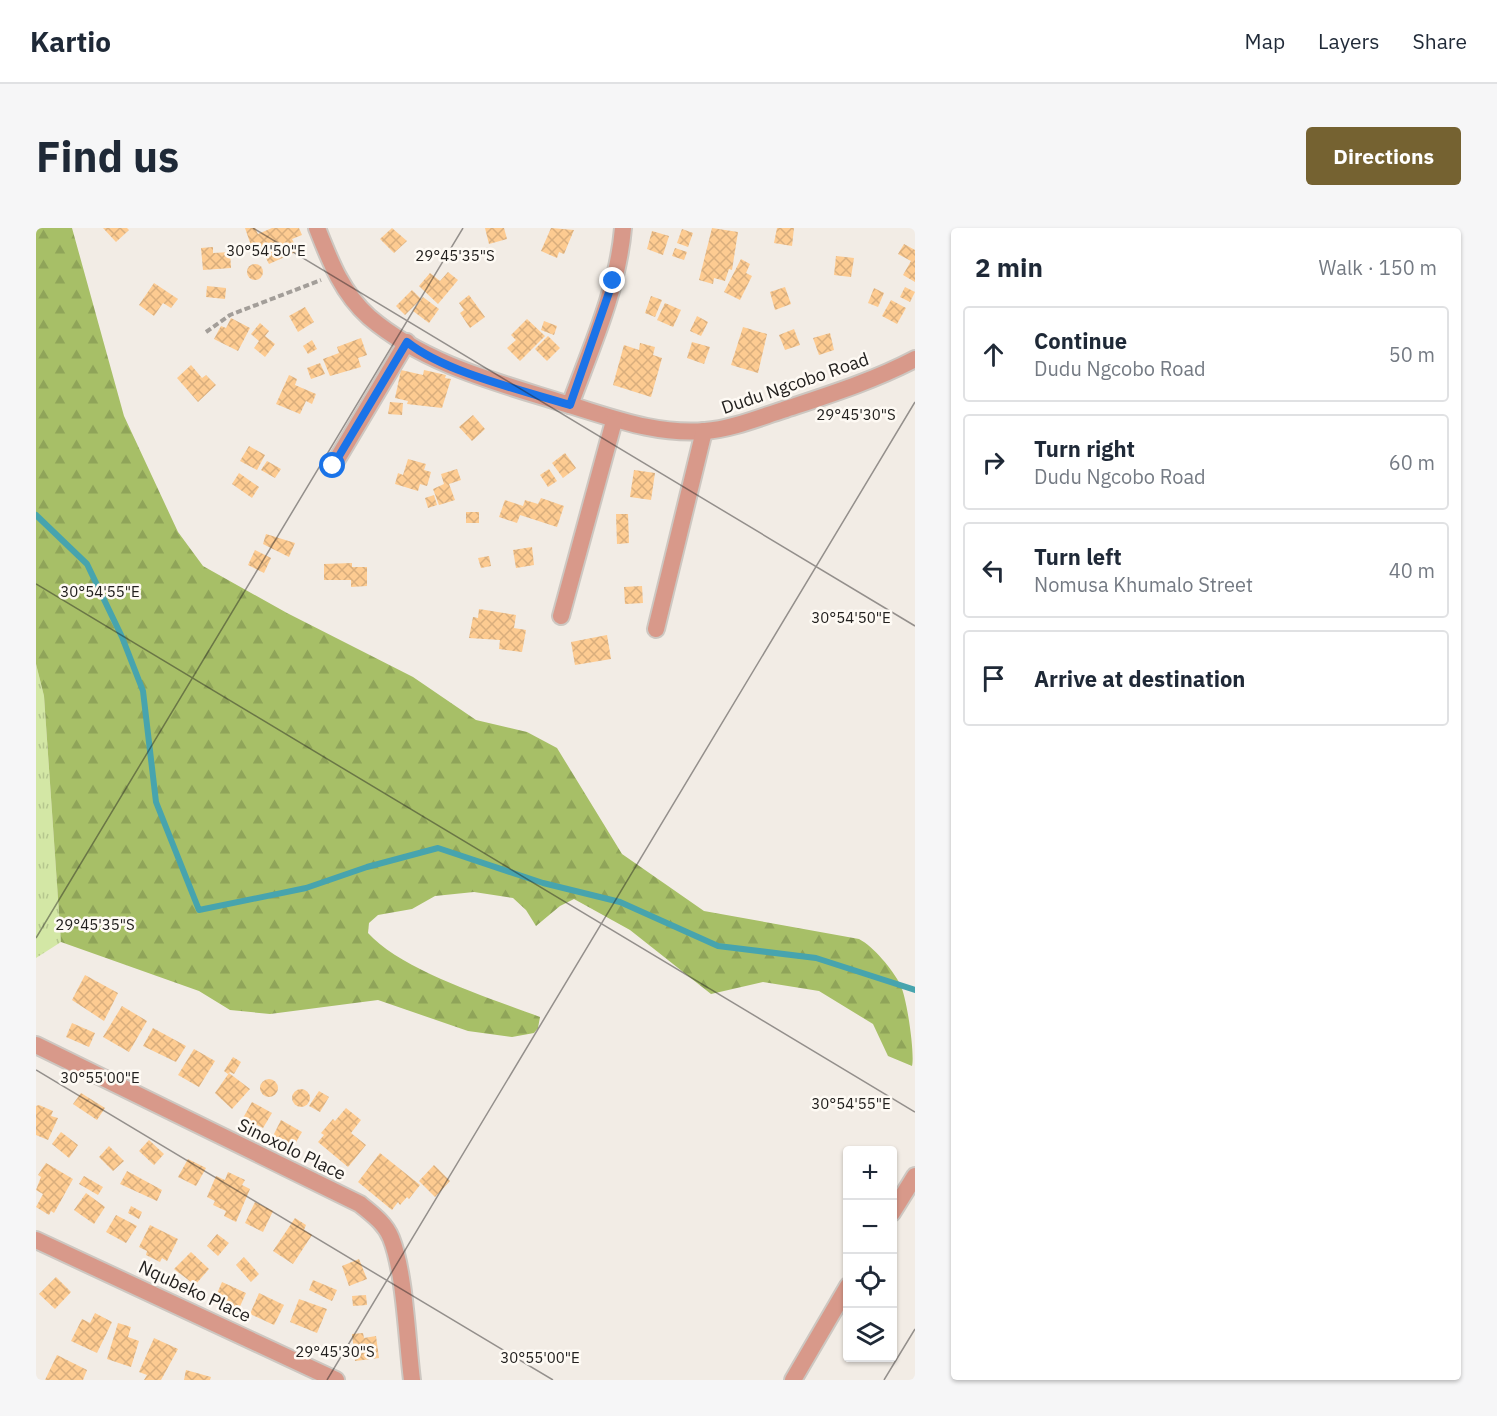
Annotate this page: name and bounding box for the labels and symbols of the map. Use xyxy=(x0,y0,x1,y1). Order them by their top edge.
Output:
text: 30°54'50"E xyxy=(226,241,306,260)
text: 29°45'35"S xyxy=(415,246,495,265)
route end xyxy=(599,267,625,293)
street label: Dudu Ngcobo Road xyxy=(718,347,872,419)
text: 29°45'30"S xyxy=(816,405,896,424)
route start xyxy=(319,452,345,478)
text: 30°54'55"E xyxy=(60,582,140,601)
text: 30°54'50"E xyxy=(811,608,891,627)
text: 29°45'35"S xyxy=(55,915,135,934)
text: 30°55'00"E xyxy=(60,1068,140,1087)
text: 30°54'55"E xyxy=(811,1094,891,1113)
street label: Sinoxolo Place xyxy=(234,1113,350,1185)
street label: Nqubeko Place xyxy=(135,1255,255,1327)
text: 29°45'30"S xyxy=(295,1342,375,1361)
text: 30°55'00"E xyxy=(500,1348,580,1367)

